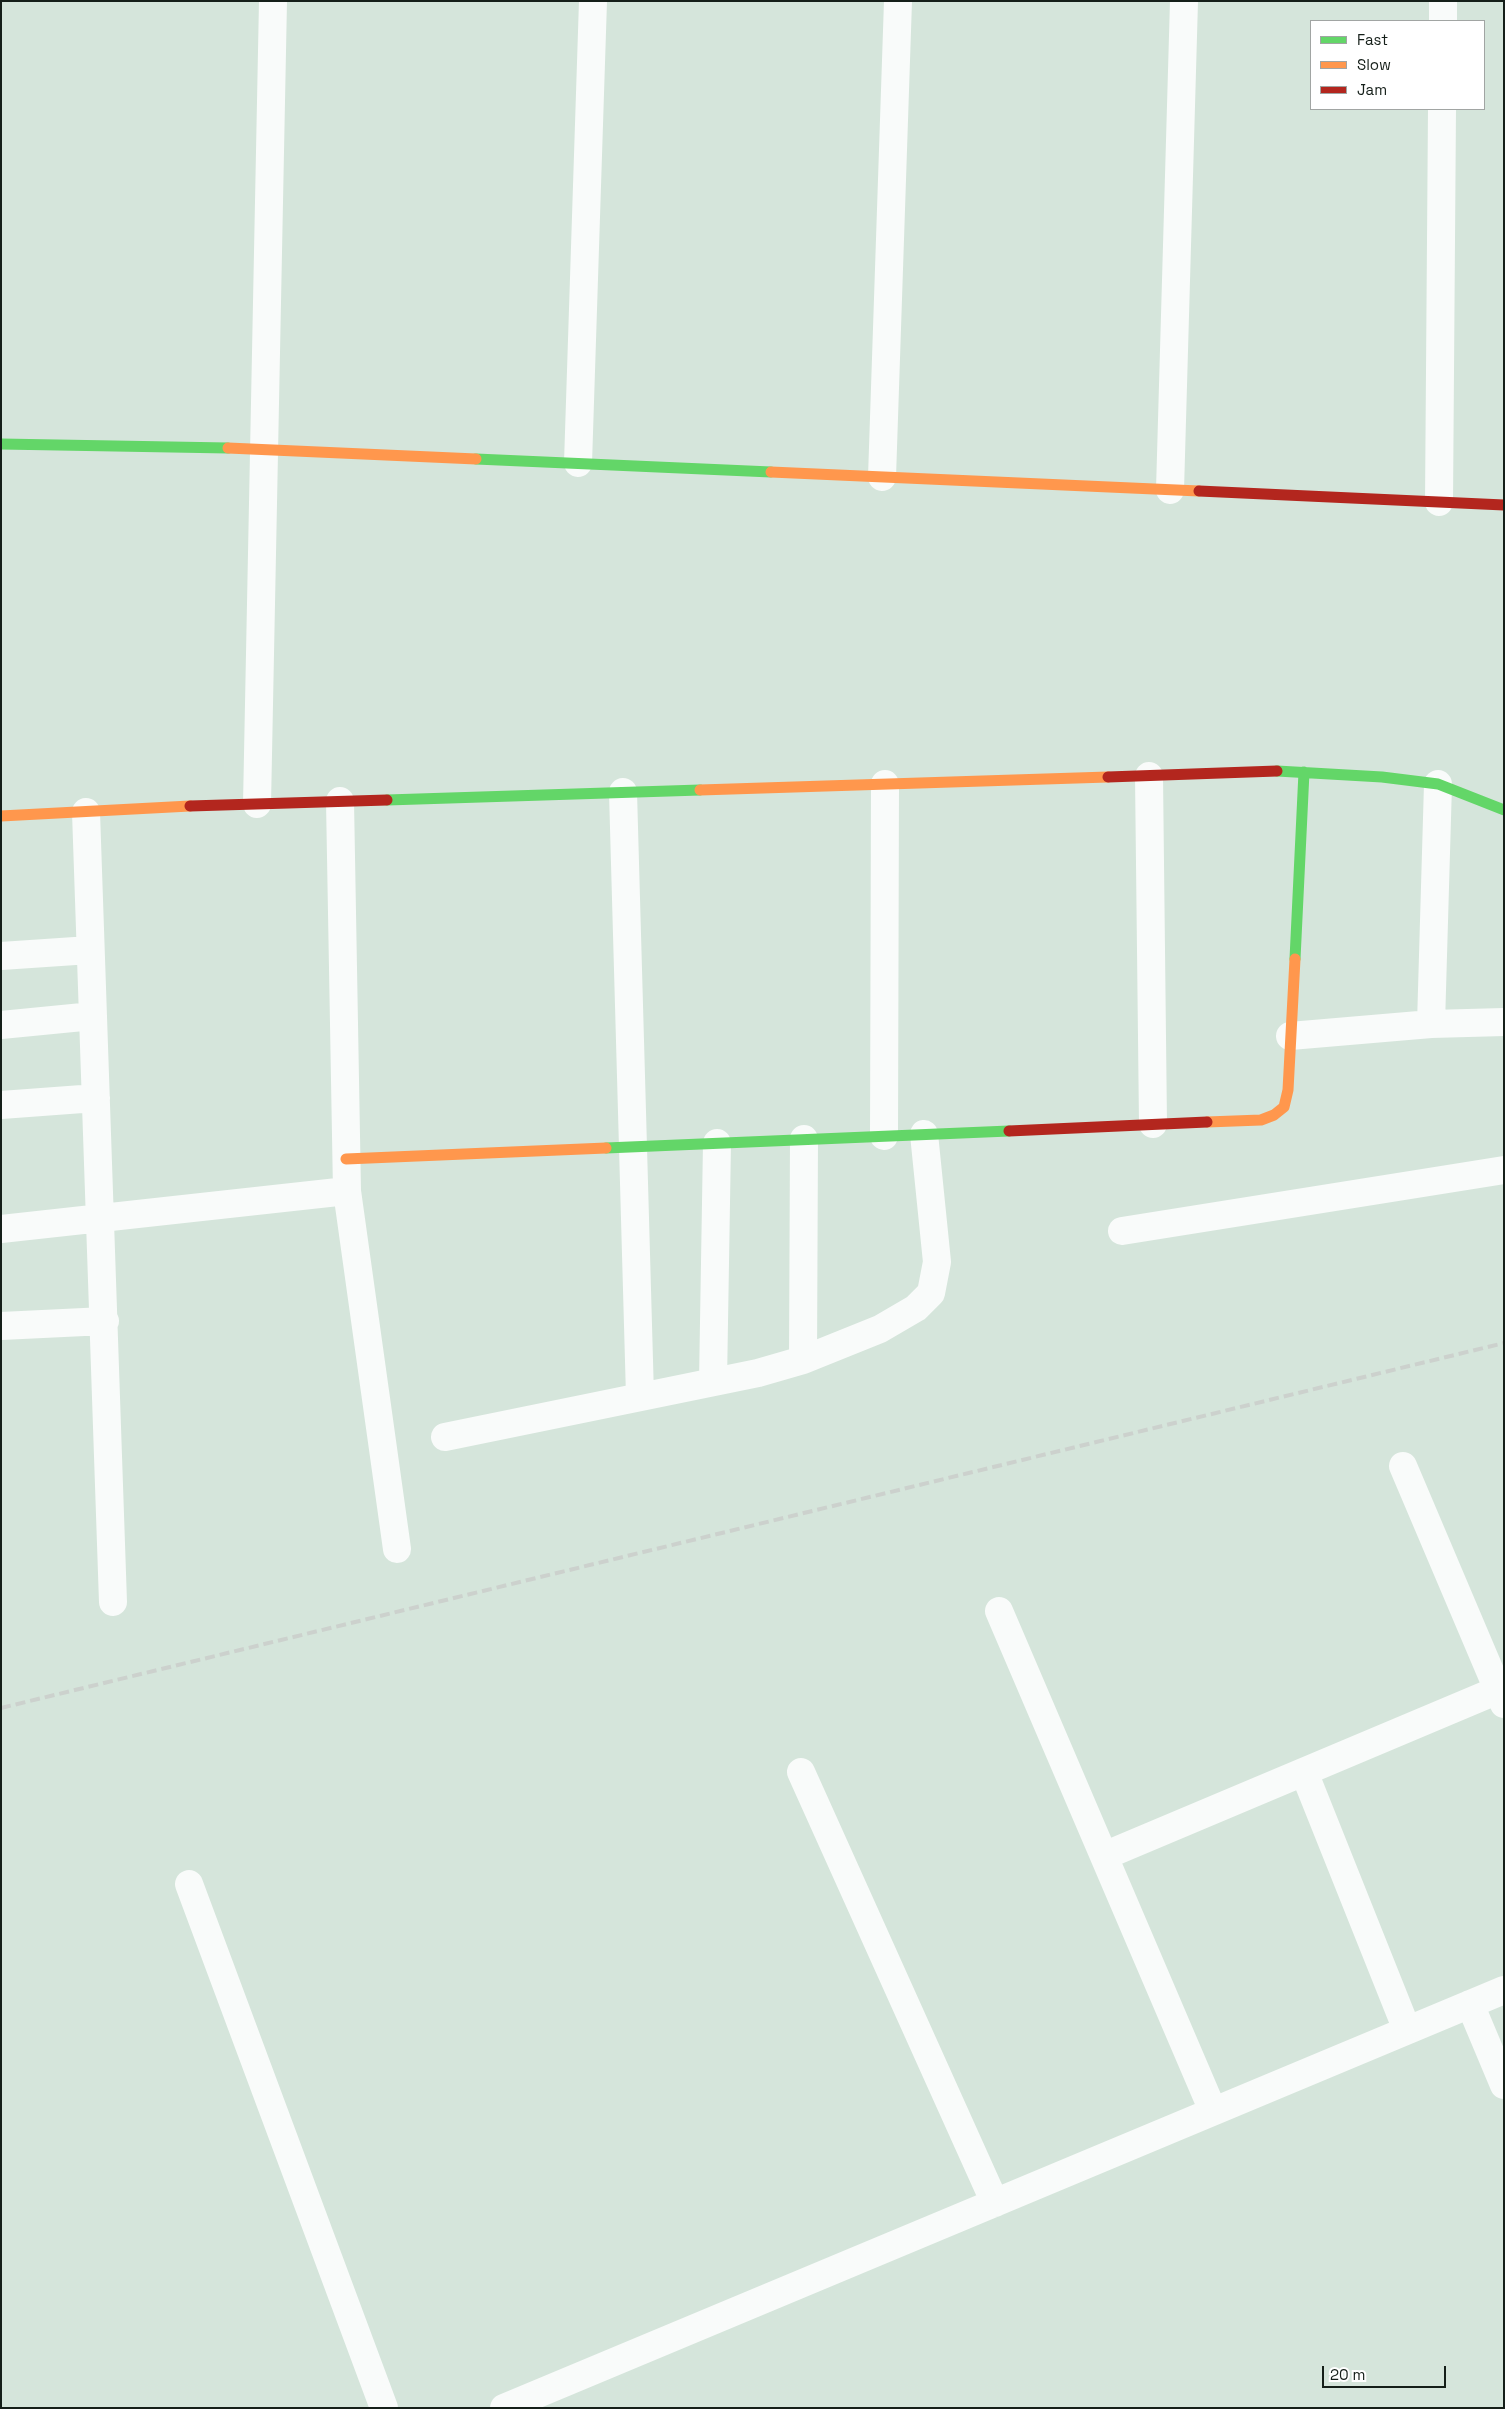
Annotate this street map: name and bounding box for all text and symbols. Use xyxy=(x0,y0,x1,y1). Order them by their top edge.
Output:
legend xyxy=(1310,20,1485,110)
text: Fast xyxy=(1357,30,1388,49)
text: Slow xyxy=(1357,55,1391,74)
text: Jam xyxy=(1357,80,1387,99)
scale bar xyxy=(1325,2356,1449,2388)
text: 20 m xyxy=(1330,2365,1365,2384)

